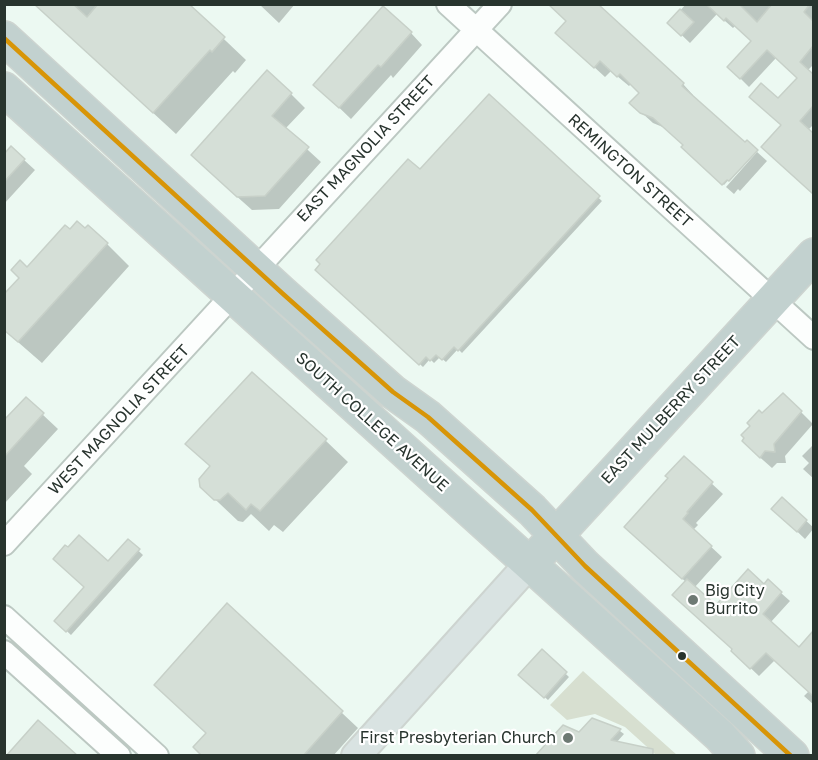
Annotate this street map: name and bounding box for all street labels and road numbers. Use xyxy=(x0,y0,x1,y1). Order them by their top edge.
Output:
street label: EAST MAGNOLIA STREET xyxy=(293,72,439,226)
street label: REMINGTON STREET xyxy=(564,110,696,232)
street label: EAST MULBERRY STREET xyxy=(597,332,745,488)
street label: WEST MAGNOLIA STREET xyxy=(44,341,194,499)
street label: SOUTH COLLEGE AVENUE xyxy=(292,348,452,496)

